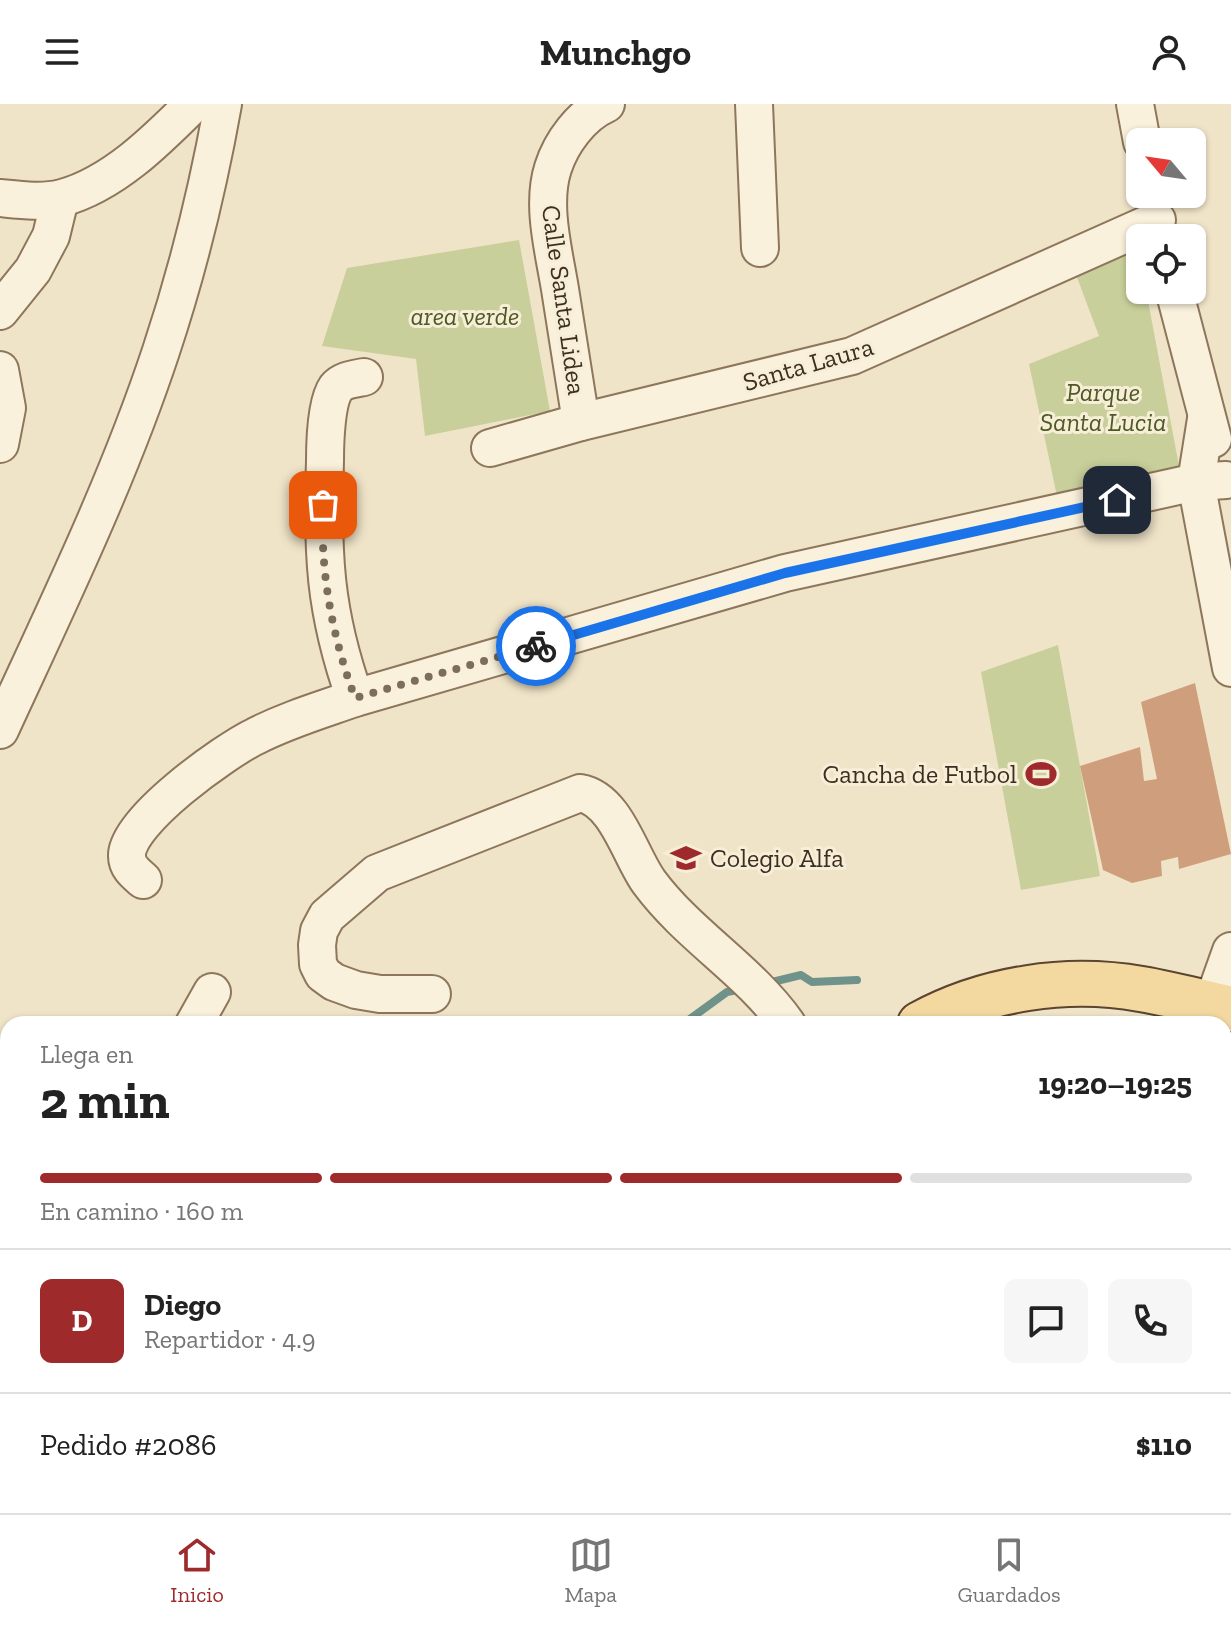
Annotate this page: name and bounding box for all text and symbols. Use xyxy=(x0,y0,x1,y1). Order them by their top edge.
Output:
icon: menu xyxy=(40,30,84,74)
icon: person xyxy=(1147,30,1191,74)
text: Munchgo xyxy=(540,31,691,74)
north arrow xyxy=(1126,128,1206,208)
map controls xyxy=(1126,128,1206,304)
street label: Calle Santa Lidea xyxy=(535,203,593,397)
button: locate xyxy=(1126,224,1206,304)
park label: area verde xyxy=(411,300,519,332)
street label: Santa Laura xyxy=(739,330,877,398)
park label: Parque Santa Lucia xyxy=(1040,376,1166,438)
pin xyxy=(1083,466,1151,534)
pin xyxy=(289,471,357,539)
icon: home xyxy=(1095,478,1139,522)
icon: bag xyxy=(301,483,345,527)
courier xyxy=(496,606,576,686)
icon: bike xyxy=(514,624,558,668)
sports icon: Cancha de Futbol xyxy=(1024,757,1058,791)
place label: Cancha de Futbol xyxy=(822,758,1017,790)
school or university icon: Colegio Alfa xyxy=(669,841,703,875)
place label: Colegio Alfa xyxy=(710,842,844,874)
text: Llega en xyxy=(40,1038,133,1070)
text: 19:20–19:25 xyxy=(1038,1066,1192,1102)
text: 2 min xyxy=(40,1069,170,1131)
text: En camino · 160 m xyxy=(40,1195,243,1227)
button: chat xyxy=(1004,1279,1088,1363)
button: phone xyxy=(1108,1279,1192,1363)
text: Diego xyxy=(144,1287,221,1323)
text: D xyxy=(72,1303,92,1339)
text: Repartidor · 4.9 xyxy=(144,1323,316,1355)
text: Pedido #2086 xyxy=(40,1427,217,1463)
text: $110 xyxy=(1136,1427,1192,1463)
tab: Inicio xyxy=(170,1533,224,1608)
tab: Mapa xyxy=(564,1533,617,1608)
tab: Guardados xyxy=(958,1533,1061,1608)

